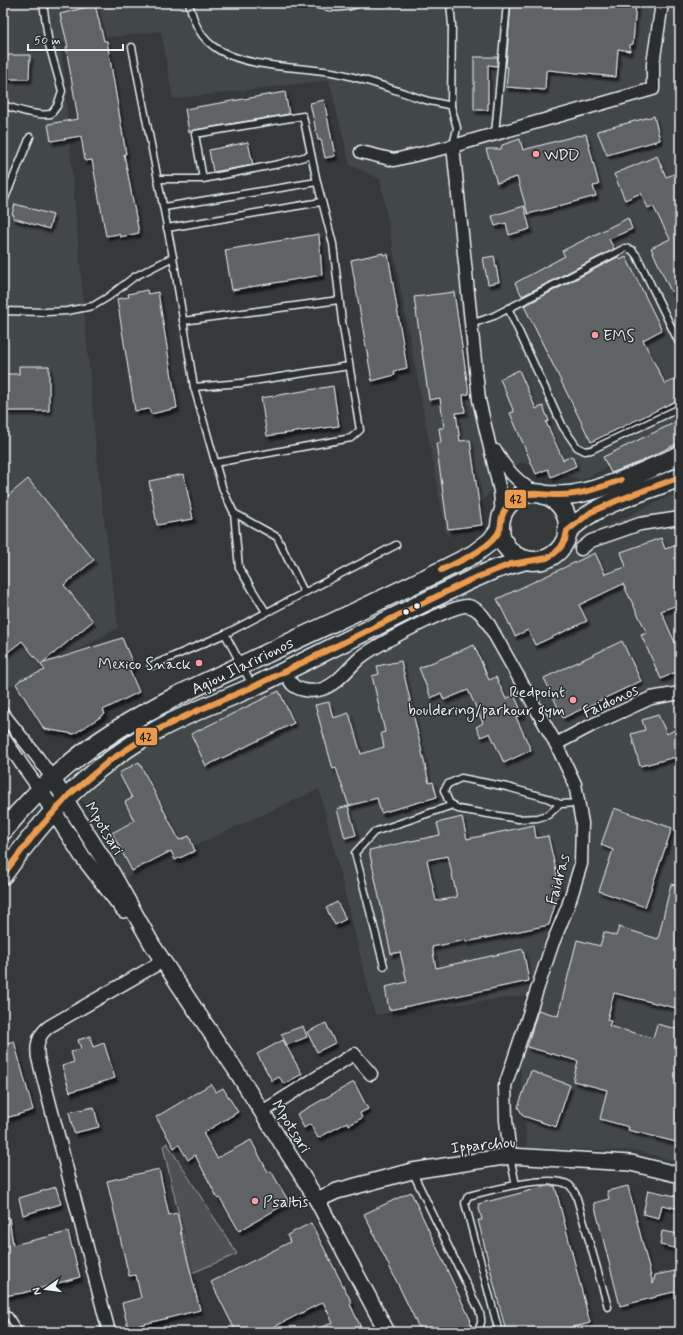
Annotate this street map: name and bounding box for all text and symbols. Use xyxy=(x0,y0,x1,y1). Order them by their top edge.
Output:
scale bar xyxy=(28,26,123,52)
text: 50 m xyxy=(34,33,61,49)
place label: WDD xyxy=(544,145,580,166)
marker: WDD xyxy=(531,149,541,159)
place label: EMS xyxy=(603,326,635,347)
marker: EMS xyxy=(590,330,600,340)
line badge: 42 xyxy=(504,489,527,509)
text: 42 xyxy=(510,493,522,507)
unlabelled marker xyxy=(412,601,422,611)
unlabelled marker xyxy=(401,607,411,617)
street label: Agiou Ilaririonos xyxy=(188,633,297,700)
place label: Mexico Snack xyxy=(98,654,191,675)
marker: Mexico Snack xyxy=(194,658,204,668)
street label: Faidonos xyxy=(579,679,642,723)
place label: Redpoint bouldering/parkour gym xyxy=(408,682,565,722)
marker: Redpoint bouldering/parkour gym xyxy=(568,695,578,705)
line badge: 42 xyxy=(135,727,158,746)
text: 42 xyxy=(140,731,152,745)
street label: Mpotsari xyxy=(79,798,128,860)
street label: Faidras xyxy=(542,852,575,907)
street label: Mpotsari xyxy=(266,1096,315,1158)
street label: Ipparchou xyxy=(450,1132,516,1159)
place label: Psaltis xyxy=(263,1192,309,1213)
marker: Psaltis xyxy=(250,1196,260,1206)
north arrow xyxy=(26,1269,66,1309)
text: N xyxy=(30,1286,45,1296)

